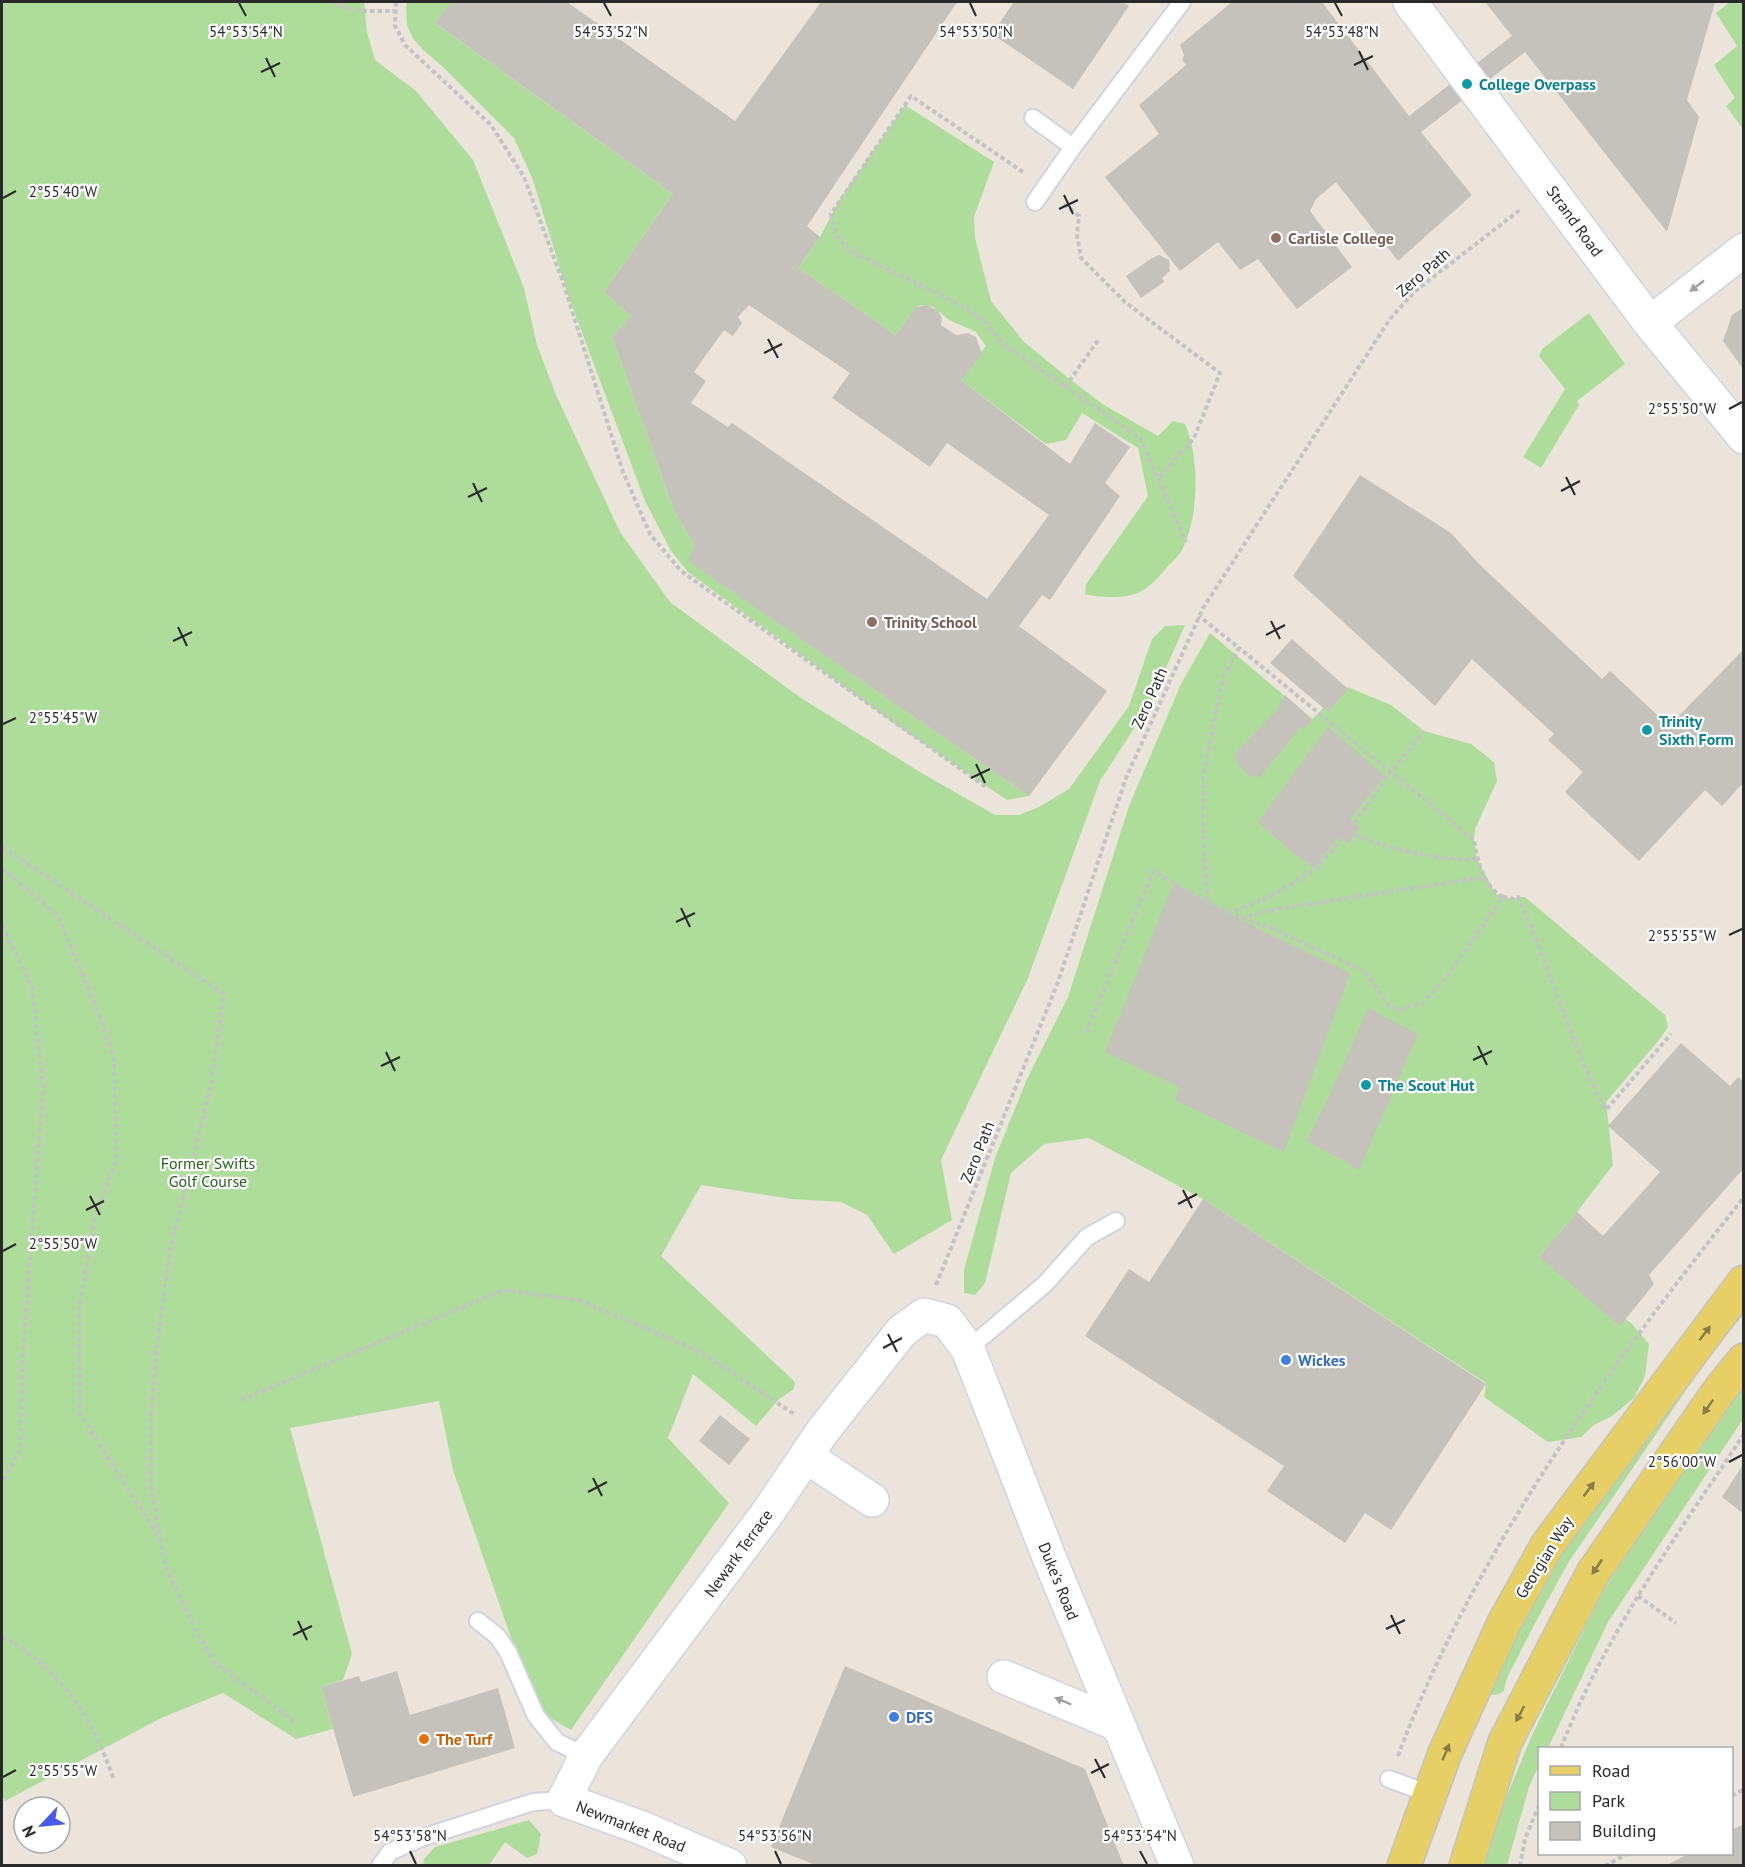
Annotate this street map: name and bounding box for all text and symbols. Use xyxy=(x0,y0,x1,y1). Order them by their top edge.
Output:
text: 54°53'54"N xyxy=(209,22,283,41)
text: 54°53'52"N xyxy=(574,22,648,41)
text: 54°53'50"N xyxy=(939,22,1013,41)
text: 54°53'48"N xyxy=(1305,22,1379,41)
place label: College Overpass xyxy=(1479,74,1596,94)
marker: College Overpass xyxy=(1460,77,1474,91)
text: 2°55'40"W xyxy=(29,182,98,201)
street label: Strand Road xyxy=(1543,182,1607,260)
place label: Carlisle College xyxy=(1288,228,1394,248)
marker: Carlisle College xyxy=(1269,231,1283,245)
street label: Zero Path xyxy=(1392,243,1454,301)
one-way arrow xyxy=(1690,280,1705,292)
text: 2°55'50"W xyxy=(1648,399,1717,418)
place label: Trinity School xyxy=(884,612,977,632)
marker: Trinity School xyxy=(865,615,879,629)
street label: Zero Path xyxy=(1127,664,1171,732)
text: 2°55'45"W xyxy=(29,708,98,727)
place label: Trinity Sixth Form xyxy=(1659,711,1734,749)
marker: Trinity Sixth Form xyxy=(1640,723,1654,737)
text: 2°55'55"W xyxy=(1648,926,1717,945)
place label: The Scout Hut xyxy=(1378,1075,1475,1095)
marker: The Scout Hut xyxy=(1359,1078,1373,1092)
street label: Zero Path xyxy=(956,1118,998,1186)
park label: Former Swifts Golf Course xyxy=(161,1153,256,1191)
text: 2°55'50"W xyxy=(29,1234,98,1253)
one-way arrow xyxy=(1699,1325,1711,1340)
place label: Wickes xyxy=(1298,1350,1346,1370)
marker: Wickes xyxy=(1279,1353,1293,1367)
one-way arrow xyxy=(1702,1398,1714,1414)
text: 2°56'00"W xyxy=(1648,1452,1717,1471)
one-way arrow xyxy=(1582,1481,1595,1497)
street label: Newark Terrace xyxy=(699,1505,777,1601)
street label: Georgian Way xyxy=(1511,1512,1577,1602)
street label: Duke's Road xyxy=(1034,1539,1084,1623)
one-way arrow xyxy=(1592,1559,1603,1575)
one-way arrow xyxy=(1054,1697,1071,1706)
one-way arrow xyxy=(1515,1705,1524,1722)
place label: DFS xyxy=(906,1707,933,1727)
marker: DFS xyxy=(887,1710,901,1724)
place label: The Turf xyxy=(436,1729,493,1749)
marker: The Turf xyxy=(417,1732,431,1746)
one-way arrow xyxy=(1441,1742,1451,1760)
legend xyxy=(1538,1747,1733,1855)
text: Road xyxy=(1592,1759,1630,1782)
text: 2°55'55"W xyxy=(29,1761,98,1780)
text: Park xyxy=(1592,1789,1625,1812)
north arrow xyxy=(12,1795,72,1855)
street label: Newmarket Road xyxy=(573,1796,689,1856)
text: Building xyxy=(1592,1819,1656,1842)
text: N xyxy=(17,1822,40,1841)
text: 54°53'58"N xyxy=(373,1826,447,1845)
text: 54°53'56"N xyxy=(738,1826,812,1845)
text: 54°53'54"N xyxy=(1103,1826,1177,1845)

